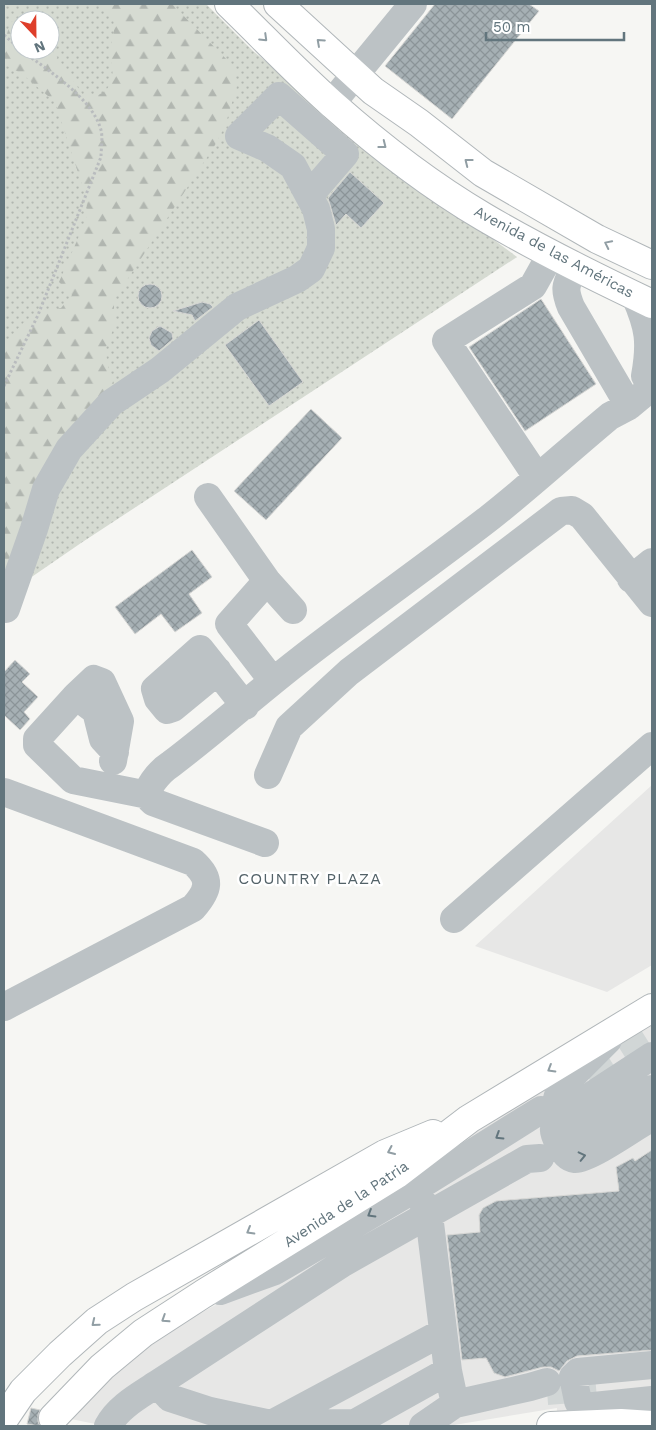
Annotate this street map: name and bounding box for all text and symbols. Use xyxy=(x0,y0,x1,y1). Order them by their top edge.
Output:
north arrow xyxy=(10,10,60,60)
scale bar xyxy=(486,10,624,42)
text: 50 m xyxy=(493,18,530,36)
one-way arrow xyxy=(258,32,267,41)
text: N xyxy=(32,38,48,56)
one-way arrow xyxy=(317,39,326,48)
one-way arrow xyxy=(377,140,386,148)
one-way arrow xyxy=(465,159,474,167)
street label: Avenida de las Américas xyxy=(471,202,637,302)
one-way arrow xyxy=(604,240,613,250)
district label: COUNTRY PLAZA xyxy=(238,869,382,888)
one-way arrow xyxy=(547,1063,556,1073)
one-way arrow xyxy=(496,1130,505,1139)
one-way arrow xyxy=(387,1145,396,1156)
one-way arrow xyxy=(578,1151,586,1162)
street label: Avenida de la Patria xyxy=(280,1157,412,1251)
one-way arrow xyxy=(367,1207,376,1217)
one-way arrow xyxy=(246,1225,255,1235)
one-way arrow xyxy=(161,1313,171,1322)
one-way arrow xyxy=(92,1317,101,1326)

